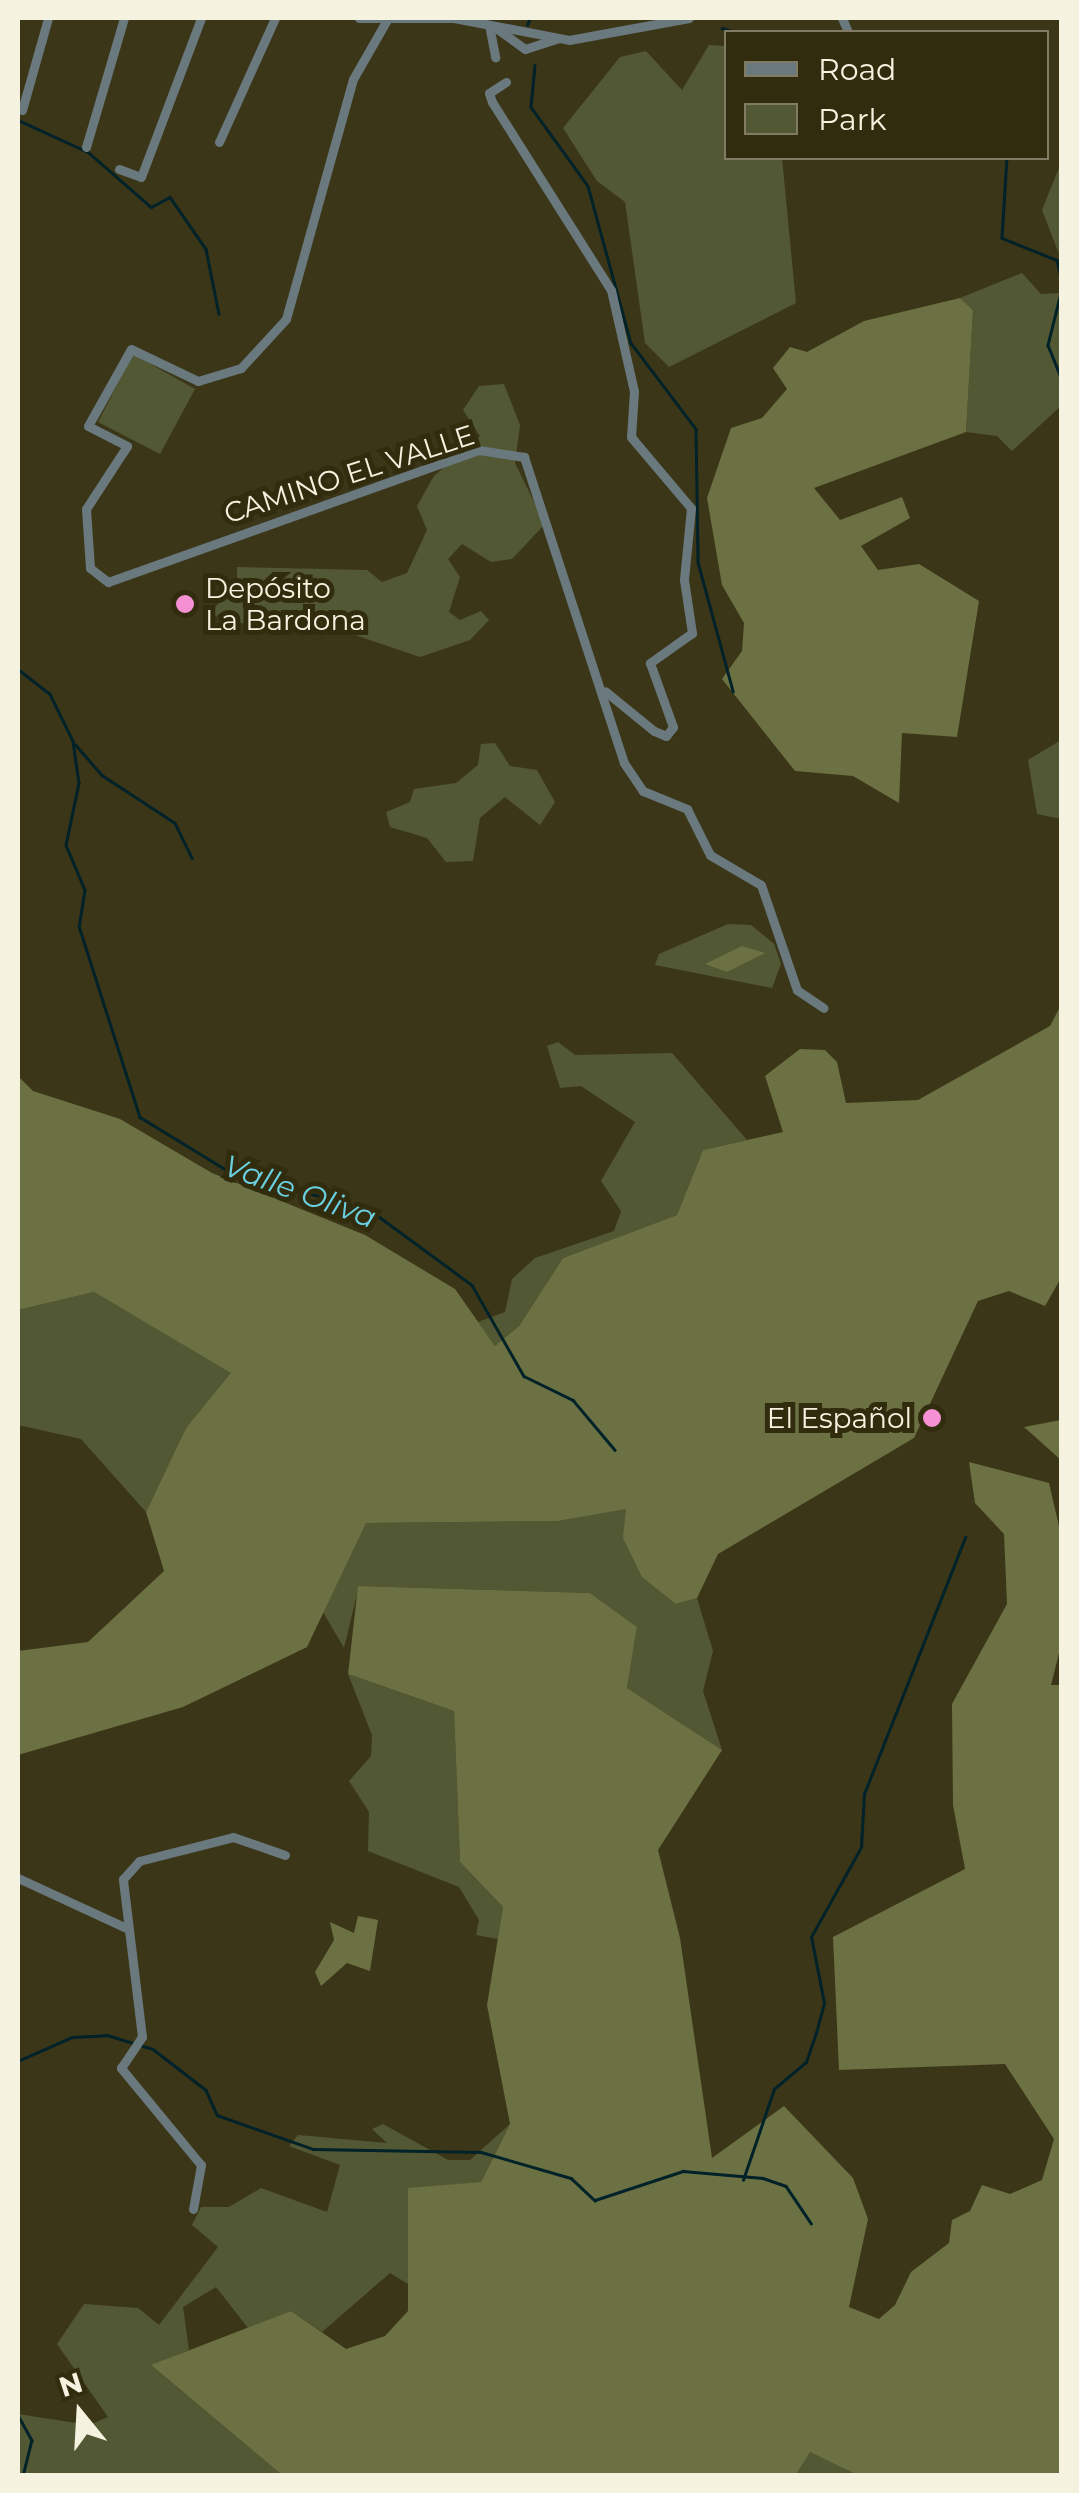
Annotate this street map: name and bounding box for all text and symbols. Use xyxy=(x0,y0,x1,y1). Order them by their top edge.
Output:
legend xyxy=(724,30,1049,160)
text: Road xyxy=(818,51,896,88)
text: Park xyxy=(818,101,887,138)
street label: CAMINO EL VALLE xyxy=(220,418,478,530)
place label: Depósito La Bardona xyxy=(205,571,366,637)
marker: Depósito La Bardona xyxy=(174,593,196,615)
water label: Valle Oliva xyxy=(219,1148,381,1236)
place label: El Español xyxy=(767,1401,912,1435)
marker: El Español xyxy=(921,1407,943,1429)
north arrow xyxy=(30,2363,130,2463)
text: N xyxy=(55,2365,87,2404)

